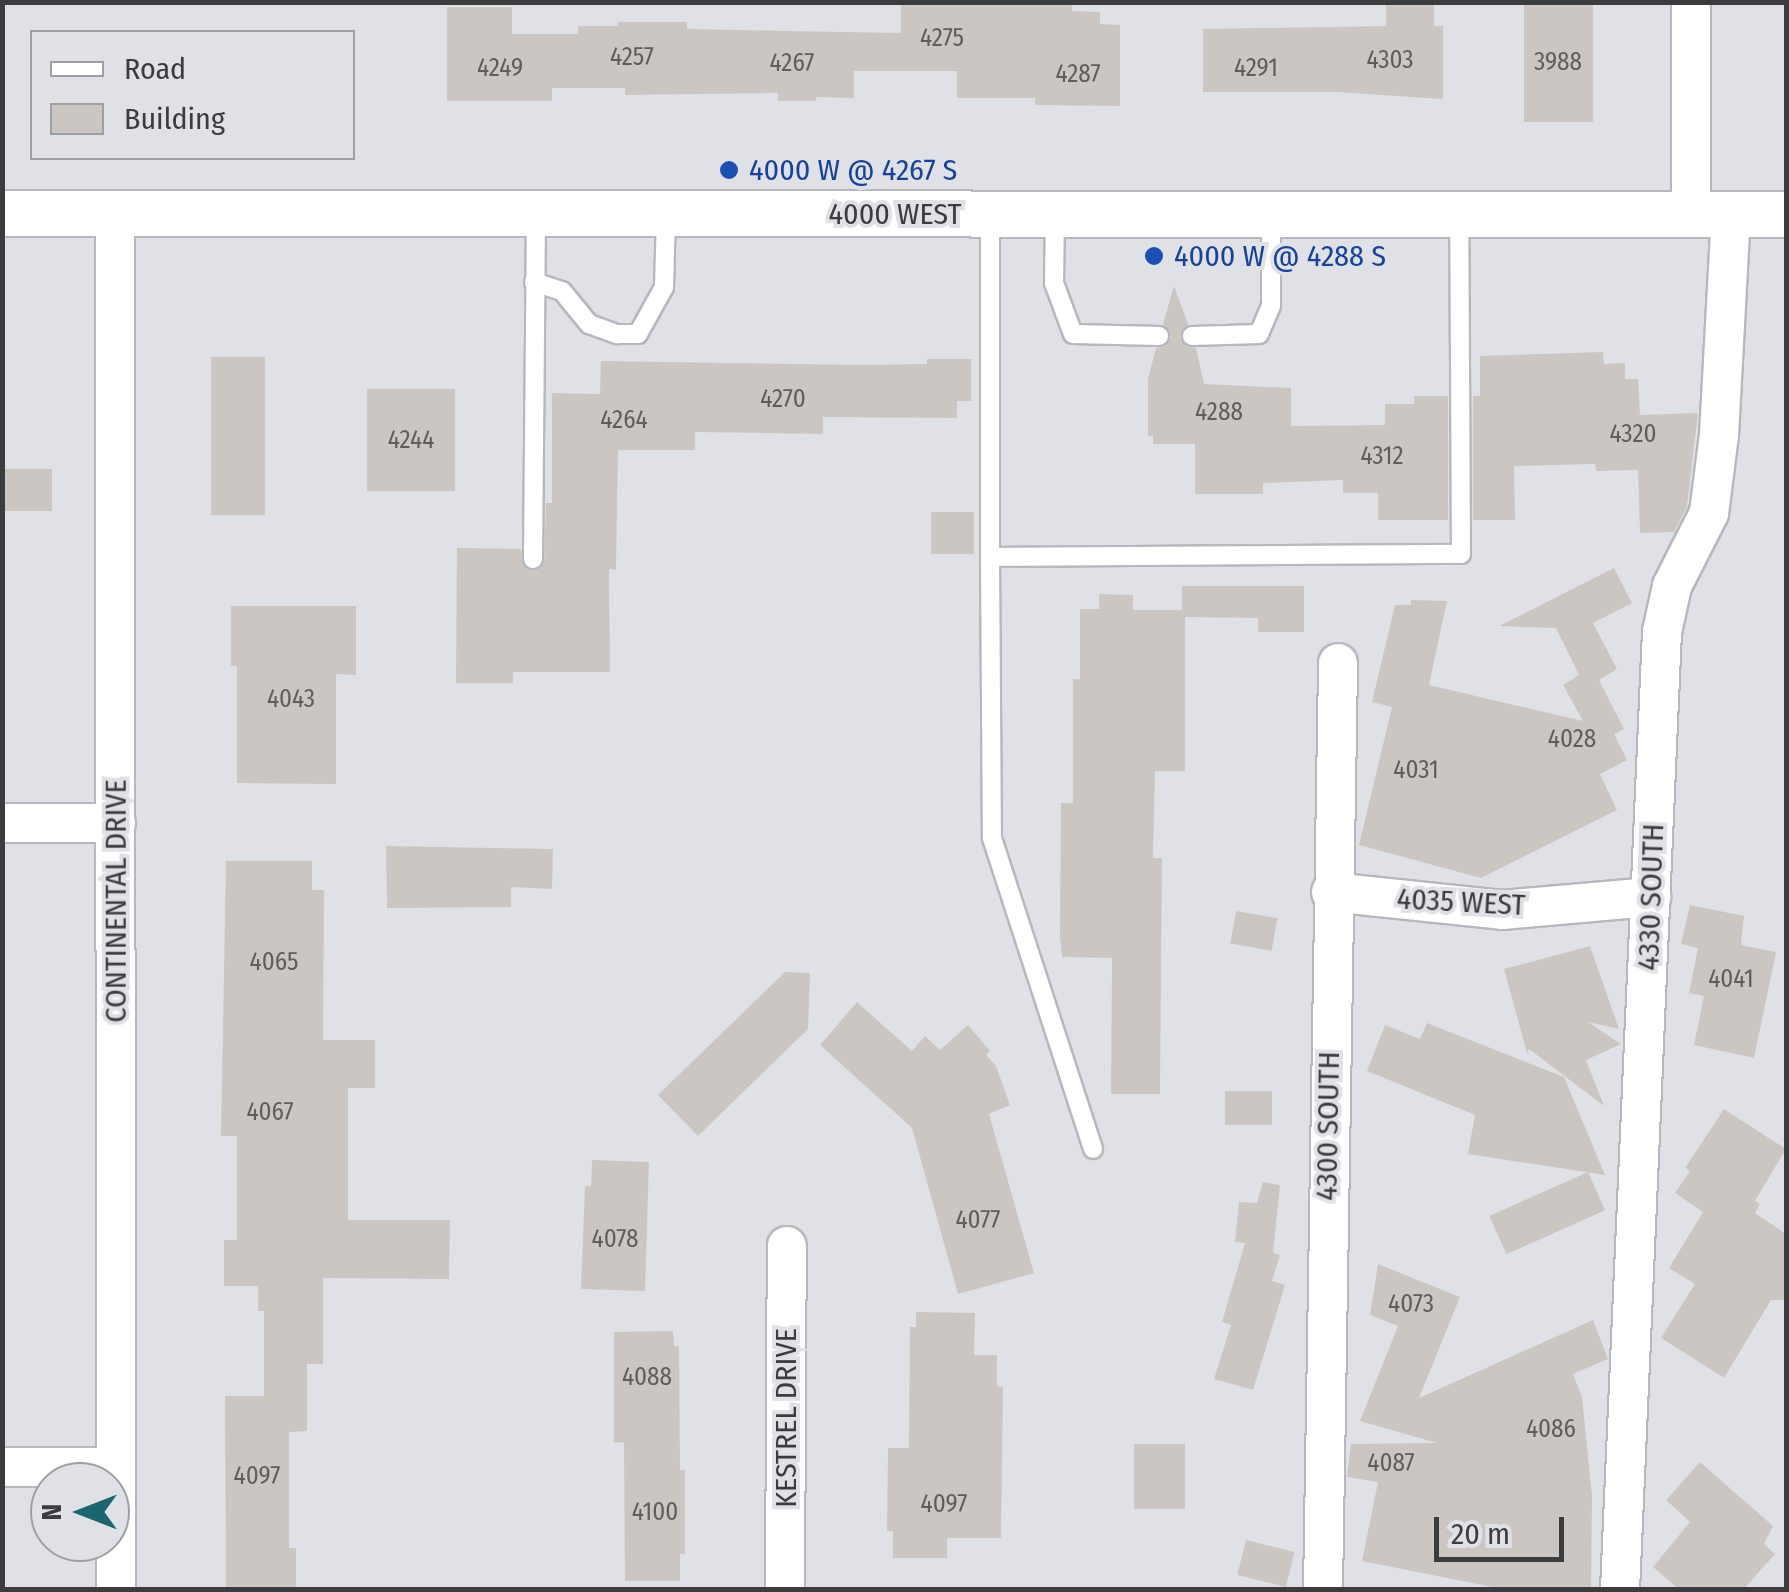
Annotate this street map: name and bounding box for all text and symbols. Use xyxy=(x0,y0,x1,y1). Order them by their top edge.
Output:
house number: 4275 xyxy=(920,23,964,53)
legend xyxy=(30,30,355,160)
house number: 4257 xyxy=(610,42,654,72)
house number: 4303 xyxy=(1366,45,1414,75)
house number: 3988 xyxy=(1534,47,1582,77)
house number: 4267 xyxy=(770,48,814,78)
text: Road xyxy=(124,51,186,87)
house number: 4249 xyxy=(477,53,523,83)
house number: 4291 xyxy=(1234,53,1278,83)
house number: 4287 xyxy=(1055,59,1101,89)
text: Building xyxy=(124,101,225,137)
place label: 4000 W @ 4267 S xyxy=(749,152,957,188)
marker: 4000 W @ 4267 S xyxy=(718,159,740,181)
street label: 4000 WEST xyxy=(829,196,961,232)
place label: 4000 W @ 4288 S xyxy=(1174,238,1386,274)
marker: 4000 W @ 4288 S xyxy=(1143,245,1165,267)
house number: 4270 xyxy=(760,384,806,414)
house number: 4288 xyxy=(1195,397,1243,427)
house number: 4264 xyxy=(600,405,648,435)
house number: 4320 xyxy=(1610,419,1656,449)
house number: 4244 xyxy=(388,425,434,455)
house number: 4312 xyxy=(1360,441,1404,471)
house number: 4043 xyxy=(267,684,315,714)
house number: 4028 xyxy=(1548,724,1596,754)
house number: 4031 xyxy=(1393,755,1439,785)
street label: CONTINENTAL DRIVE xyxy=(98,779,134,1023)
street label: 4330 SOUTH xyxy=(1630,823,1672,971)
street label: 4035 WEST xyxy=(1396,881,1526,923)
house number: 4065 xyxy=(250,947,298,977)
house number: 4041 xyxy=(1708,964,1754,994)
street label: 4300 SOUTH xyxy=(1309,1051,1347,1201)
house number: 4067 xyxy=(246,1097,294,1127)
house number: 4077 xyxy=(956,1205,1000,1235)
house number: 4078 xyxy=(592,1224,638,1254)
house number: 4073 xyxy=(1388,1289,1434,1319)
street label: KESTREL DRIVE xyxy=(768,1328,804,1508)
house number: 4088 xyxy=(622,1362,672,1392)
house number: 4086 xyxy=(1526,1414,1576,1444)
house number: 4087 xyxy=(1367,1448,1415,1478)
house number: 4097 xyxy=(234,1461,280,1491)
north arrow xyxy=(30,1462,130,1562)
house number: 4097 xyxy=(921,1489,967,1519)
house number: 4100 xyxy=(632,1497,678,1527)
scale bar xyxy=(1439,1497,1569,1559)
text: N xyxy=(35,1504,68,1520)
text: 20 m xyxy=(1451,1516,1510,1552)

